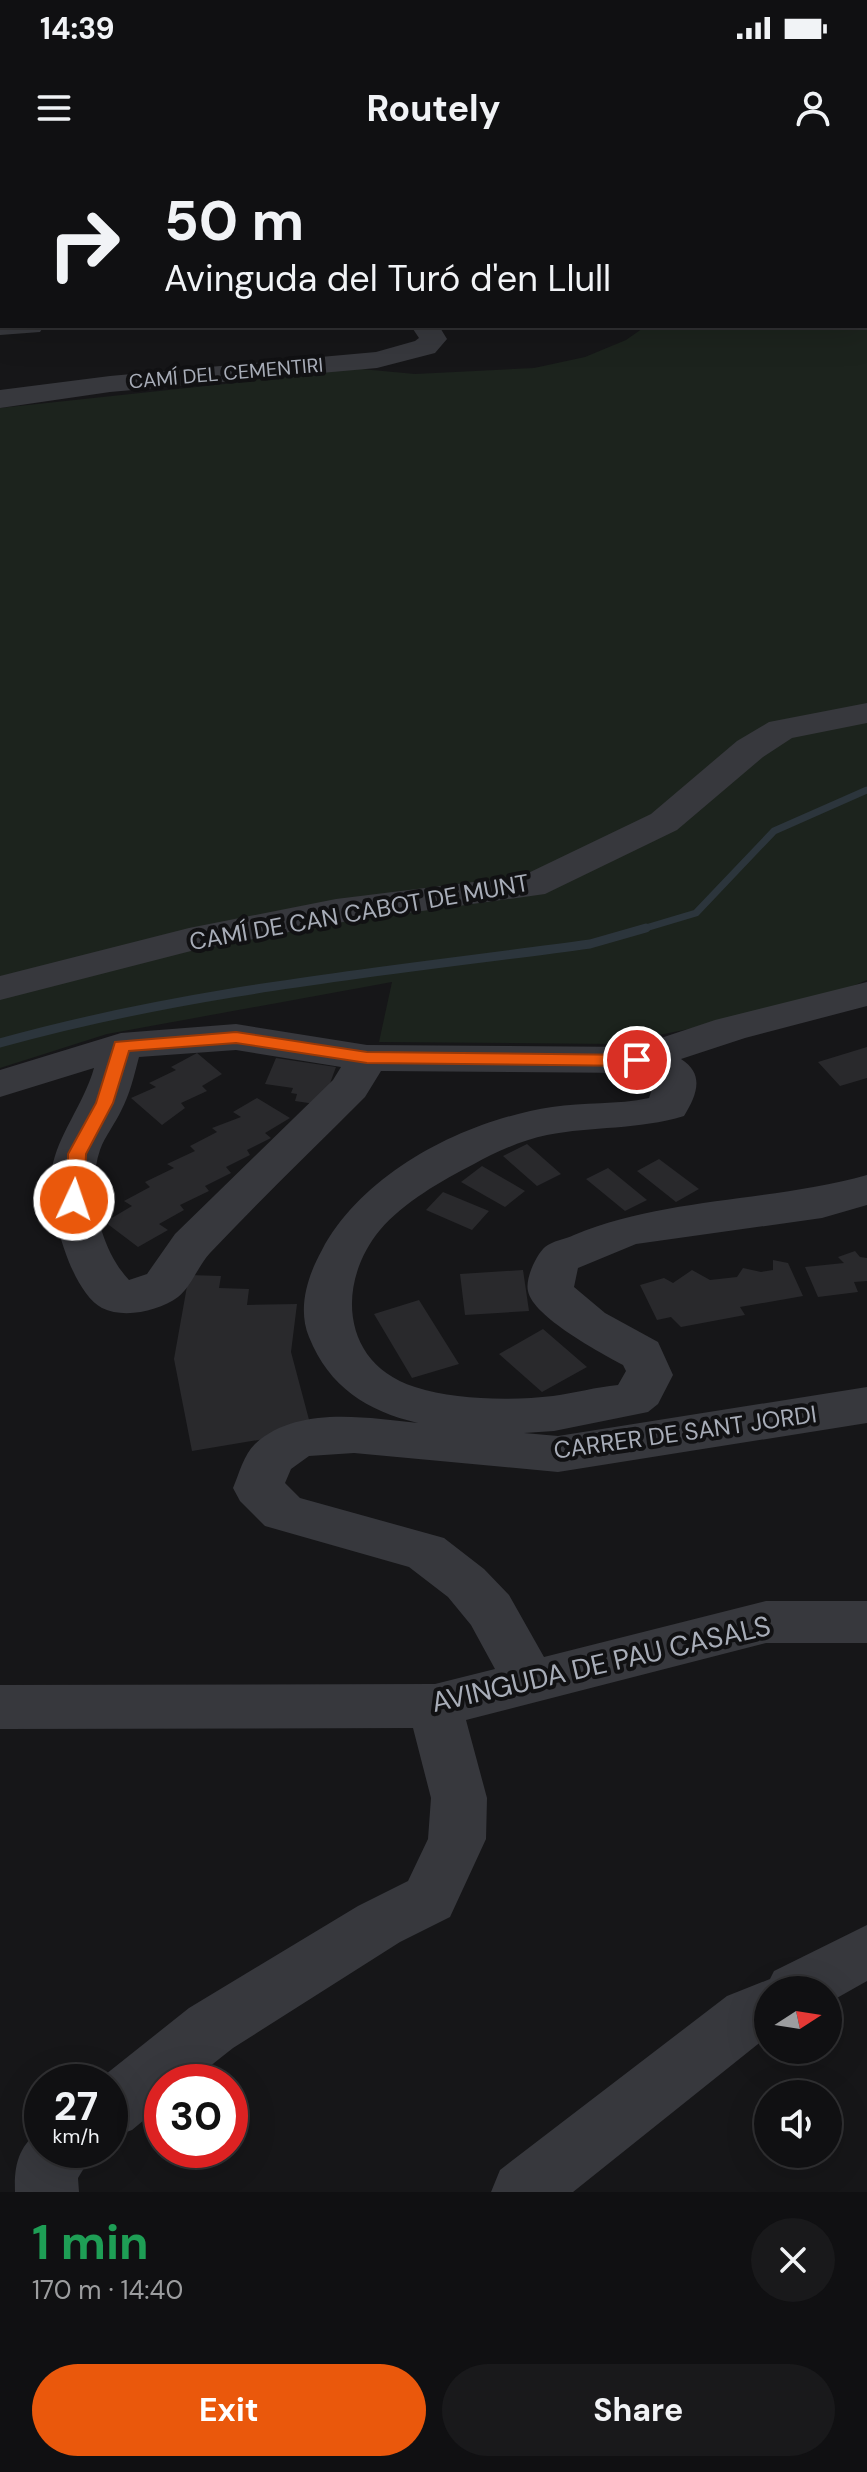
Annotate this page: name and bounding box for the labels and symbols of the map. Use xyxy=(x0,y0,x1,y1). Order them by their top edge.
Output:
street label: CAMÍ DEL CEMENTIRI xyxy=(128,352,324,394)
street label: CAMÍ DE CAN CABOT DE MUNT xyxy=(187,867,531,957)
pin xyxy=(603,1026,671,1094)
position arrow xyxy=(32,1158,116,1242)
street label: CARRER DE SANT JORDI xyxy=(552,1398,818,1466)
street label: AVINGUDA DE PAU CASALS xyxy=(428,1607,774,1721)
north arrow xyxy=(754,1976,842,2064)
speed limit sign: 30 xyxy=(144,2064,248,2168)

